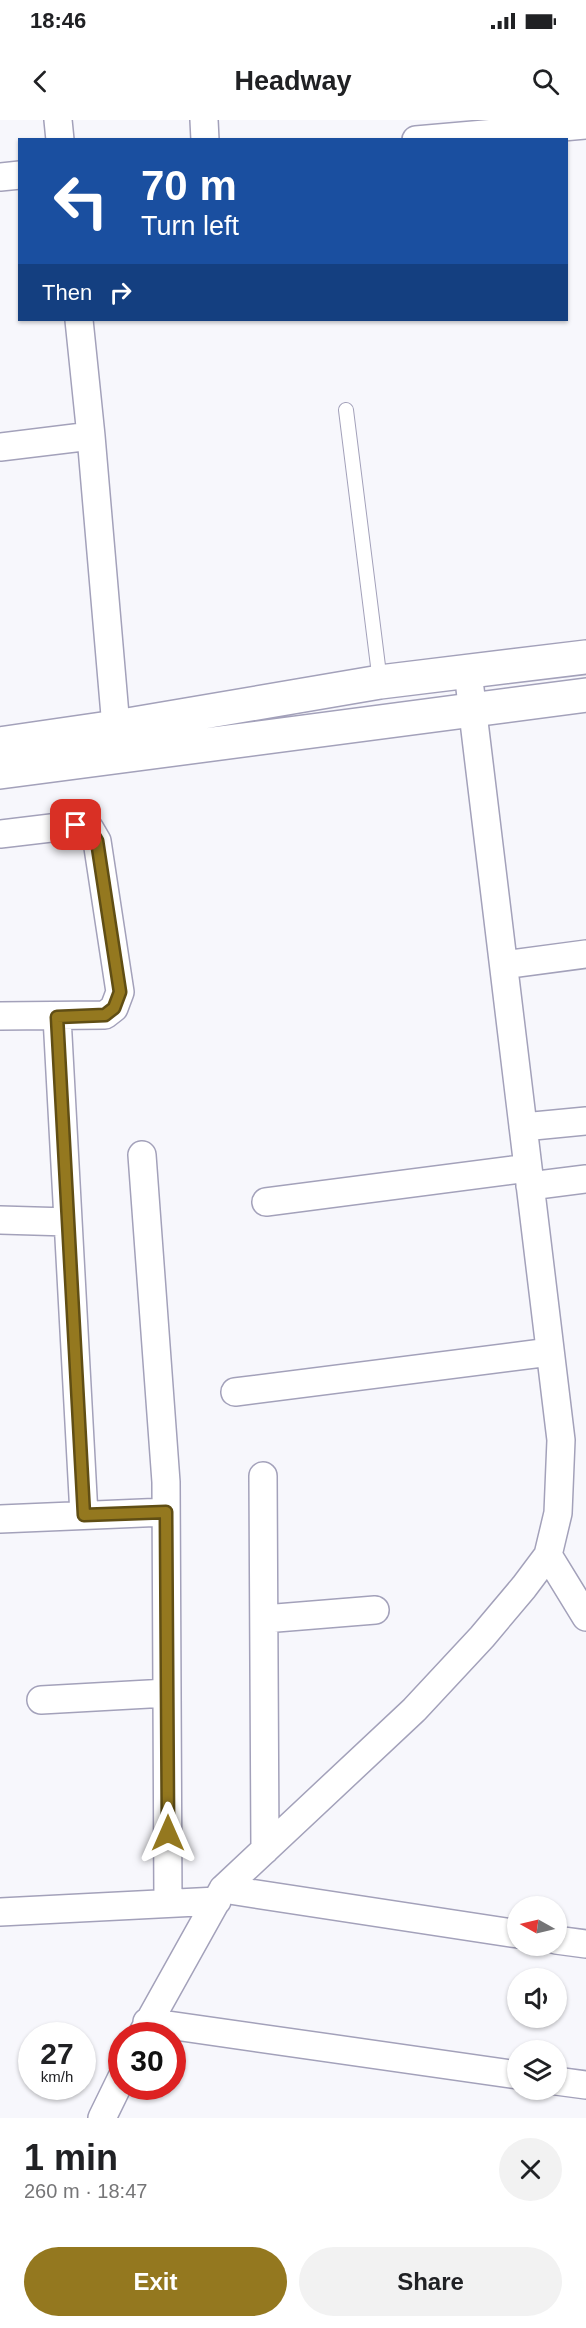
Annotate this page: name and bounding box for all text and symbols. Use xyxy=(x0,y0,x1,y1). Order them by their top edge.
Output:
text: 18:46 xyxy=(30,8,86,33)
icon: back xyxy=(24,65,57,98)
icon: search xyxy=(529,65,562,98)
text: Headway xyxy=(234,66,352,96)
icon: left xyxy=(42,162,120,240)
text: 70 m xyxy=(141,162,237,209)
text: Turn left xyxy=(141,211,239,241)
icon: right xyxy=(104,276,137,309)
text: Then xyxy=(42,280,92,305)
pin xyxy=(50,799,101,850)
icon: arrive xyxy=(59,808,92,841)
position arrow xyxy=(136,1801,200,1865)
north arrow xyxy=(507,1896,567,1956)
map controls xyxy=(507,1896,567,2100)
button: sound xyxy=(507,1968,567,2028)
speed limit sign: 30 xyxy=(108,2022,186,2100)
text: 27 xyxy=(40,2037,74,2070)
button: layers xyxy=(507,2040,567,2100)
text: km/h xyxy=(41,2068,73,2085)
text: 1 min xyxy=(24,2137,118,2178)
button: close xyxy=(499,2138,562,2201)
text: 260 m · 18:47 xyxy=(24,2180,147,2202)
button: Exit xyxy=(24,2247,287,2316)
button: Share xyxy=(299,2247,562,2316)

